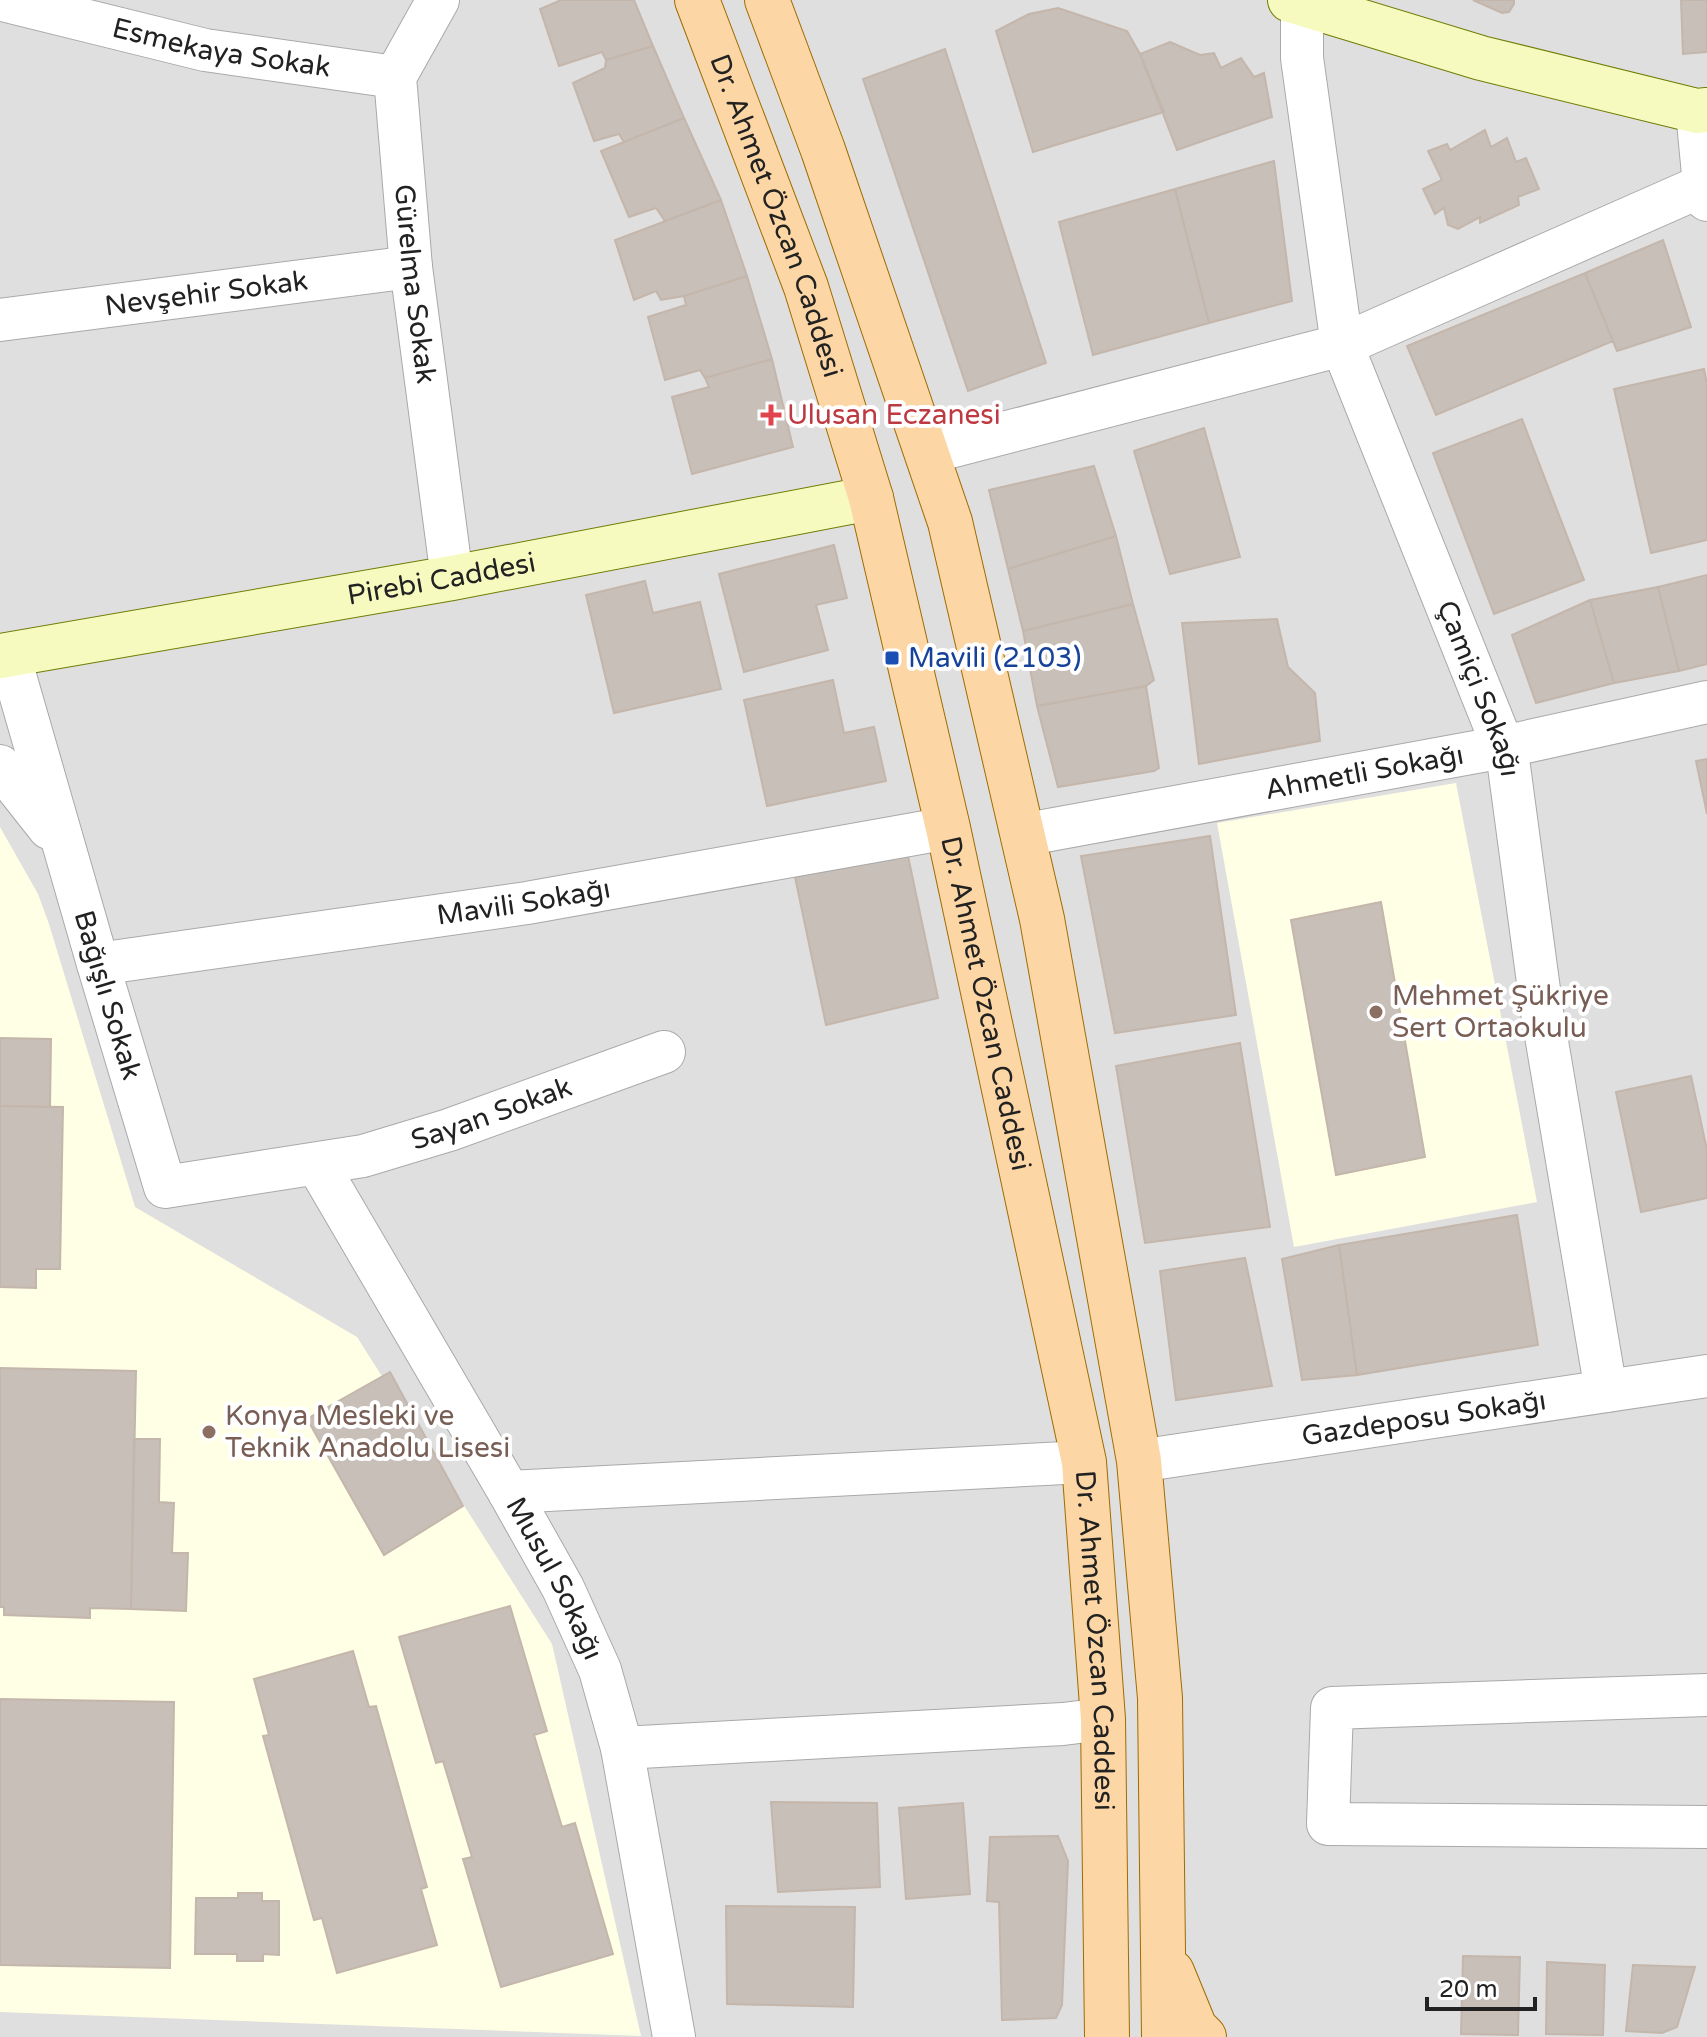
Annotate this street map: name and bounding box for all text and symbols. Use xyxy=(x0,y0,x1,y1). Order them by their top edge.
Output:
street label: Esmekaya Sokak xyxy=(109,11,333,85)
street label: Dr. Ahmet Özcan Caddesi xyxy=(702,50,850,381)
street label: Gürelma Sokak xyxy=(387,183,443,386)
street label: Nevşehir Sokak xyxy=(103,263,310,323)
place label: Ulusan Eczanesi xyxy=(787,398,1001,432)
marker: Ulusan Eczanesi xyxy=(762,406,780,424)
street label: Pirebi Caddesi xyxy=(345,545,538,613)
street label: Çamiçi Sokağı xyxy=(1429,596,1527,779)
place label: Mavili (2103) xyxy=(908,641,1081,675)
marker: Mavili (2103) xyxy=(883,649,901,667)
street label: Ahmetli Sokağı xyxy=(1262,738,1466,807)
street label: Dr. Ahmet Özcan Caddesi xyxy=(933,833,1038,1174)
street label: Mavili Sokağı xyxy=(435,871,613,933)
street label: Bağışlı Sokak xyxy=(66,906,149,1084)
place label: Mehmet Şükriye Sert Ortaokulu xyxy=(1392,979,1609,1045)
marker: Mehmet Şükriye Sert Ortaokulu xyxy=(1367,1003,1385,1021)
street label: Sayan Sokak xyxy=(407,1070,576,1157)
street label: Gazdeposu Sokağı xyxy=(1299,1383,1548,1453)
place label: Konya Mesleki ve Teknik Anadolu Lisesi xyxy=(225,1399,510,1465)
marker: Konya Mesleki ve Teknik Anadolu Lisesi xyxy=(200,1423,218,1441)
street label: Dr. Ahmet Özcan Caddesi xyxy=(1068,1469,1121,1811)
street label: Musul Sokağı xyxy=(499,1491,610,1665)
scale bar xyxy=(1427,1961,1535,2011)
text: 20 m xyxy=(1439,1975,1497,2004)

